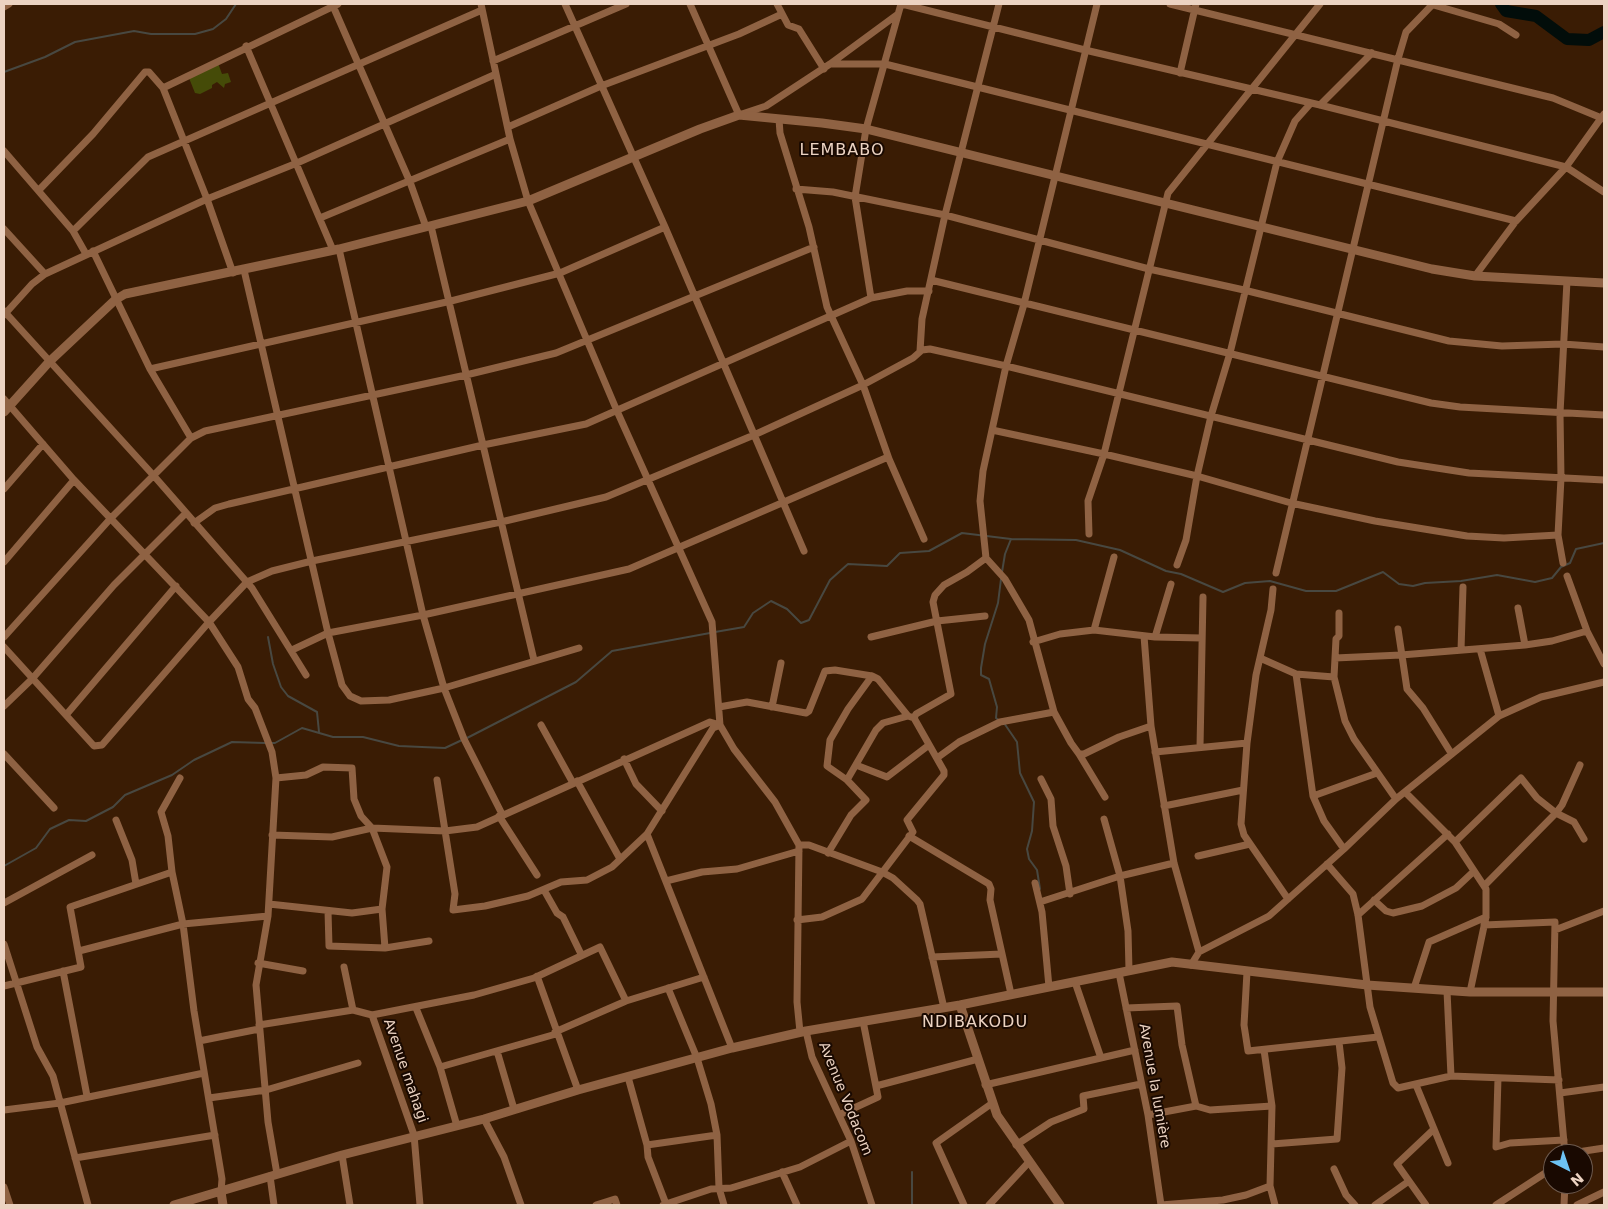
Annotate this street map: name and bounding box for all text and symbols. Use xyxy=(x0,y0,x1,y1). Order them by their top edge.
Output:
district label: LEMBABO xyxy=(799,141,885,161)
district label: NDIBAKODU xyxy=(921,1013,1029,1033)
street label: Avenue mahagi xyxy=(379,1017,431,1125)
street label: Avenue la lumière xyxy=(1135,1022,1173,1150)
street label: Avenue Vodacom xyxy=(815,1040,875,1158)
north arrow xyxy=(1543,1144,1593,1194)
text: N xyxy=(1568,1170,1587,1189)

